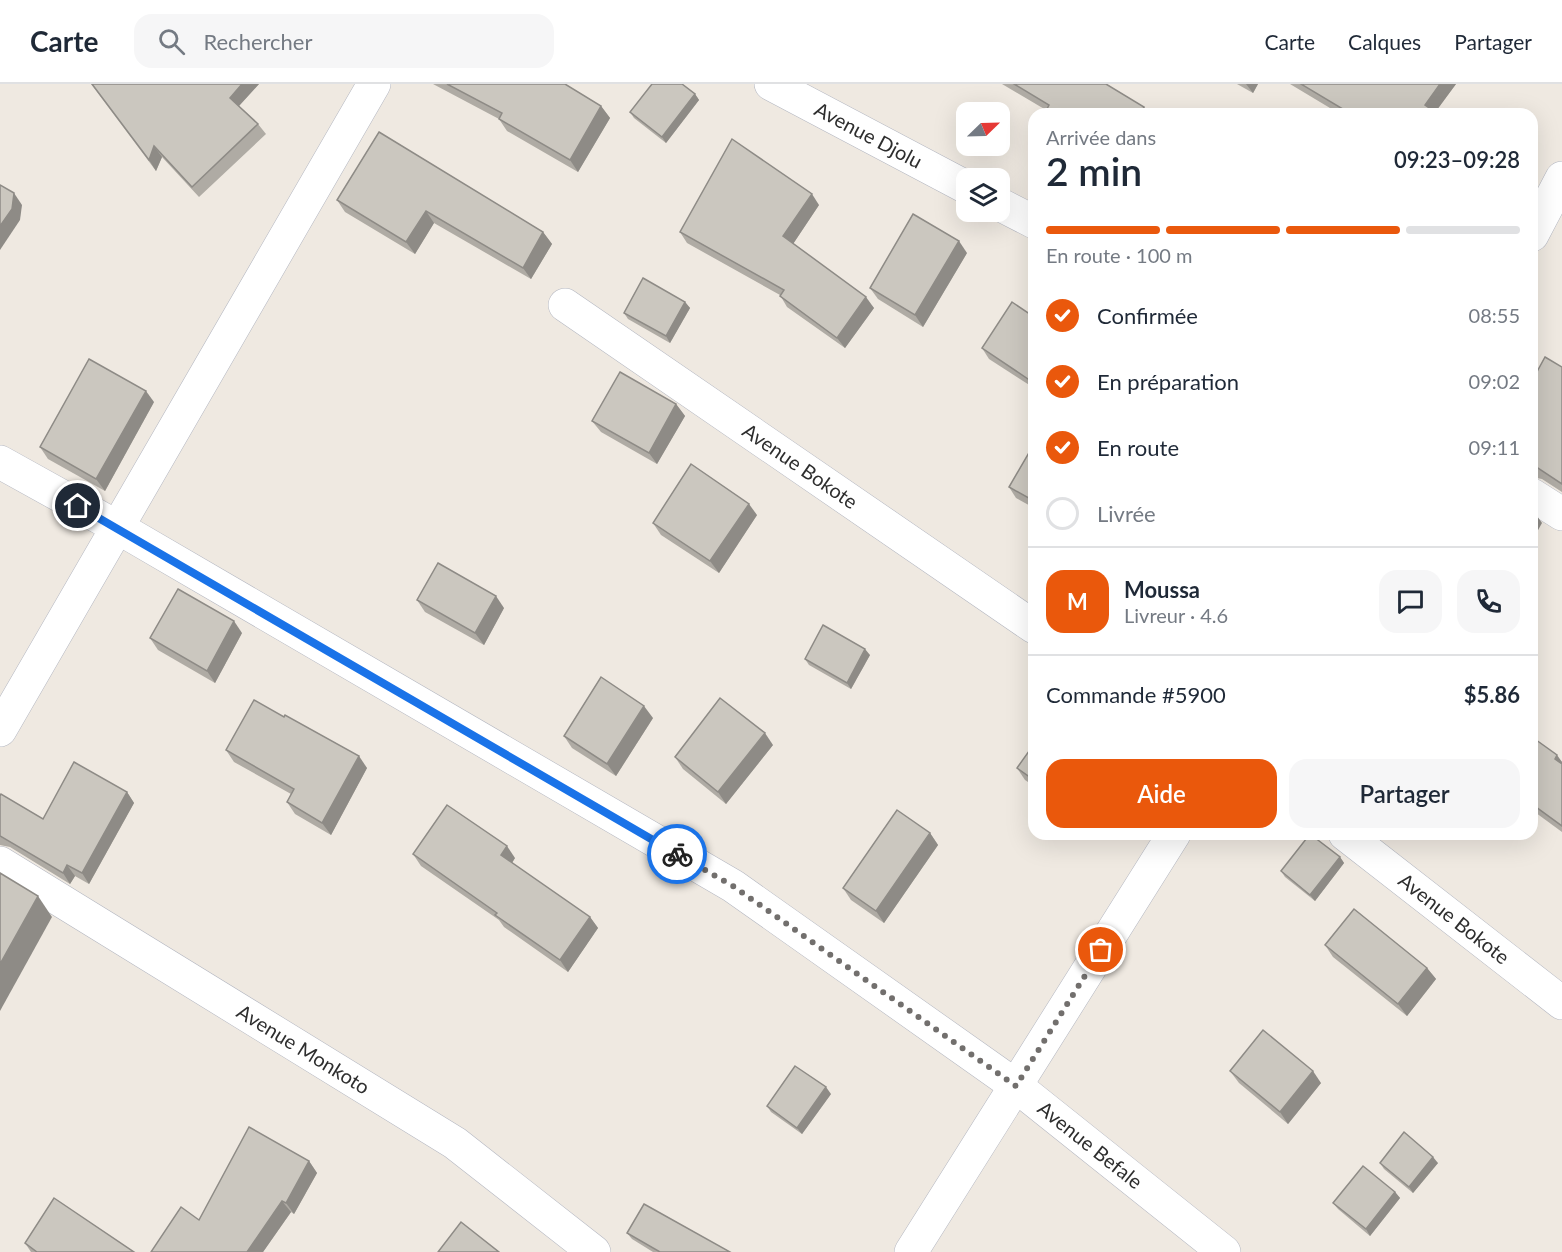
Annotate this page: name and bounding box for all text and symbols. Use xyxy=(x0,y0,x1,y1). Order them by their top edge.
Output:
search box xyxy=(134,14,554,68)
text: Carte xyxy=(30,24,98,58)
icon: search xyxy=(155,25,188,58)
text: Rechercher xyxy=(203,28,312,55)
text: Carte xyxy=(1264,29,1315,54)
text: Calques xyxy=(1348,29,1421,54)
text: Partager xyxy=(1454,29,1532,54)
street label: Avenue Djolu xyxy=(811,96,927,173)
north arrow xyxy=(956,102,1010,156)
map controls xyxy=(956,102,1010,222)
text: Arrivée dans xyxy=(1046,125,1156,149)
text: 09:23–09:28 xyxy=(1394,146,1520,173)
text: 2 min xyxy=(1046,148,1142,194)
button: layers xyxy=(956,168,1010,222)
text: En route · 100 m xyxy=(1046,243,1192,267)
icon: check xyxy=(1046,299,1079,332)
text: Confirmée xyxy=(1097,302,1198,329)
text: 08:55 xyxy=(1469,303,1520,327)
icon: check xyxy=(1046,365,1079,398)
text: En préparation xyxy=(1097,368,1239,395)
text: 09:02 xyxy=(1469,369,1520,393)
street label: Avenue Bokote xyxy=(739,418,863,513)
icon: check xyxy=(1046,431,1079,464)
text: En route xyxy=(1097,434,1179,461)
text: 09:11 xyxy=(1469,435,1520,459)
pin xyxy=(52,480,103,531)
icon: home xyxy=(61,489,94,522)
text: Livrée xyxy=(1097,500,1156,527)
button: chat xyxy=(1379,570,1442,633)
button: phone xyxy=(1457,570,1520,633)
text: Moussa xyxy=(1124,576,1200,603)
text: M xyxy=(1067,588,1088,615)
text: Livreur · 4.6 xyxy=(1124,603,1228,627)
text: Commande #5900 xyxy=(1046,681,1226,708)
text: $5.86 xyxy=(1464,681,1520,708)
button: Aide xyxy=(1046,759,1277,828)
button: Partager xyxy=(1289,759,1520,828)
courier xyxy=(647,824,707,884)
icon: bike xyxy=(661,838,694,871)
street label: Avenue Bokote xyxy=(1394,867,1515,969)
pin xyxy=(1075,924,1126,975)
icon: bag xyxy=(1084,933,1117,966)
street label: Avenue Monkoto xyxy=(233,999,374,1099)
street label: Avenue Befale xyxy=(1034,1095,1148,1193)

